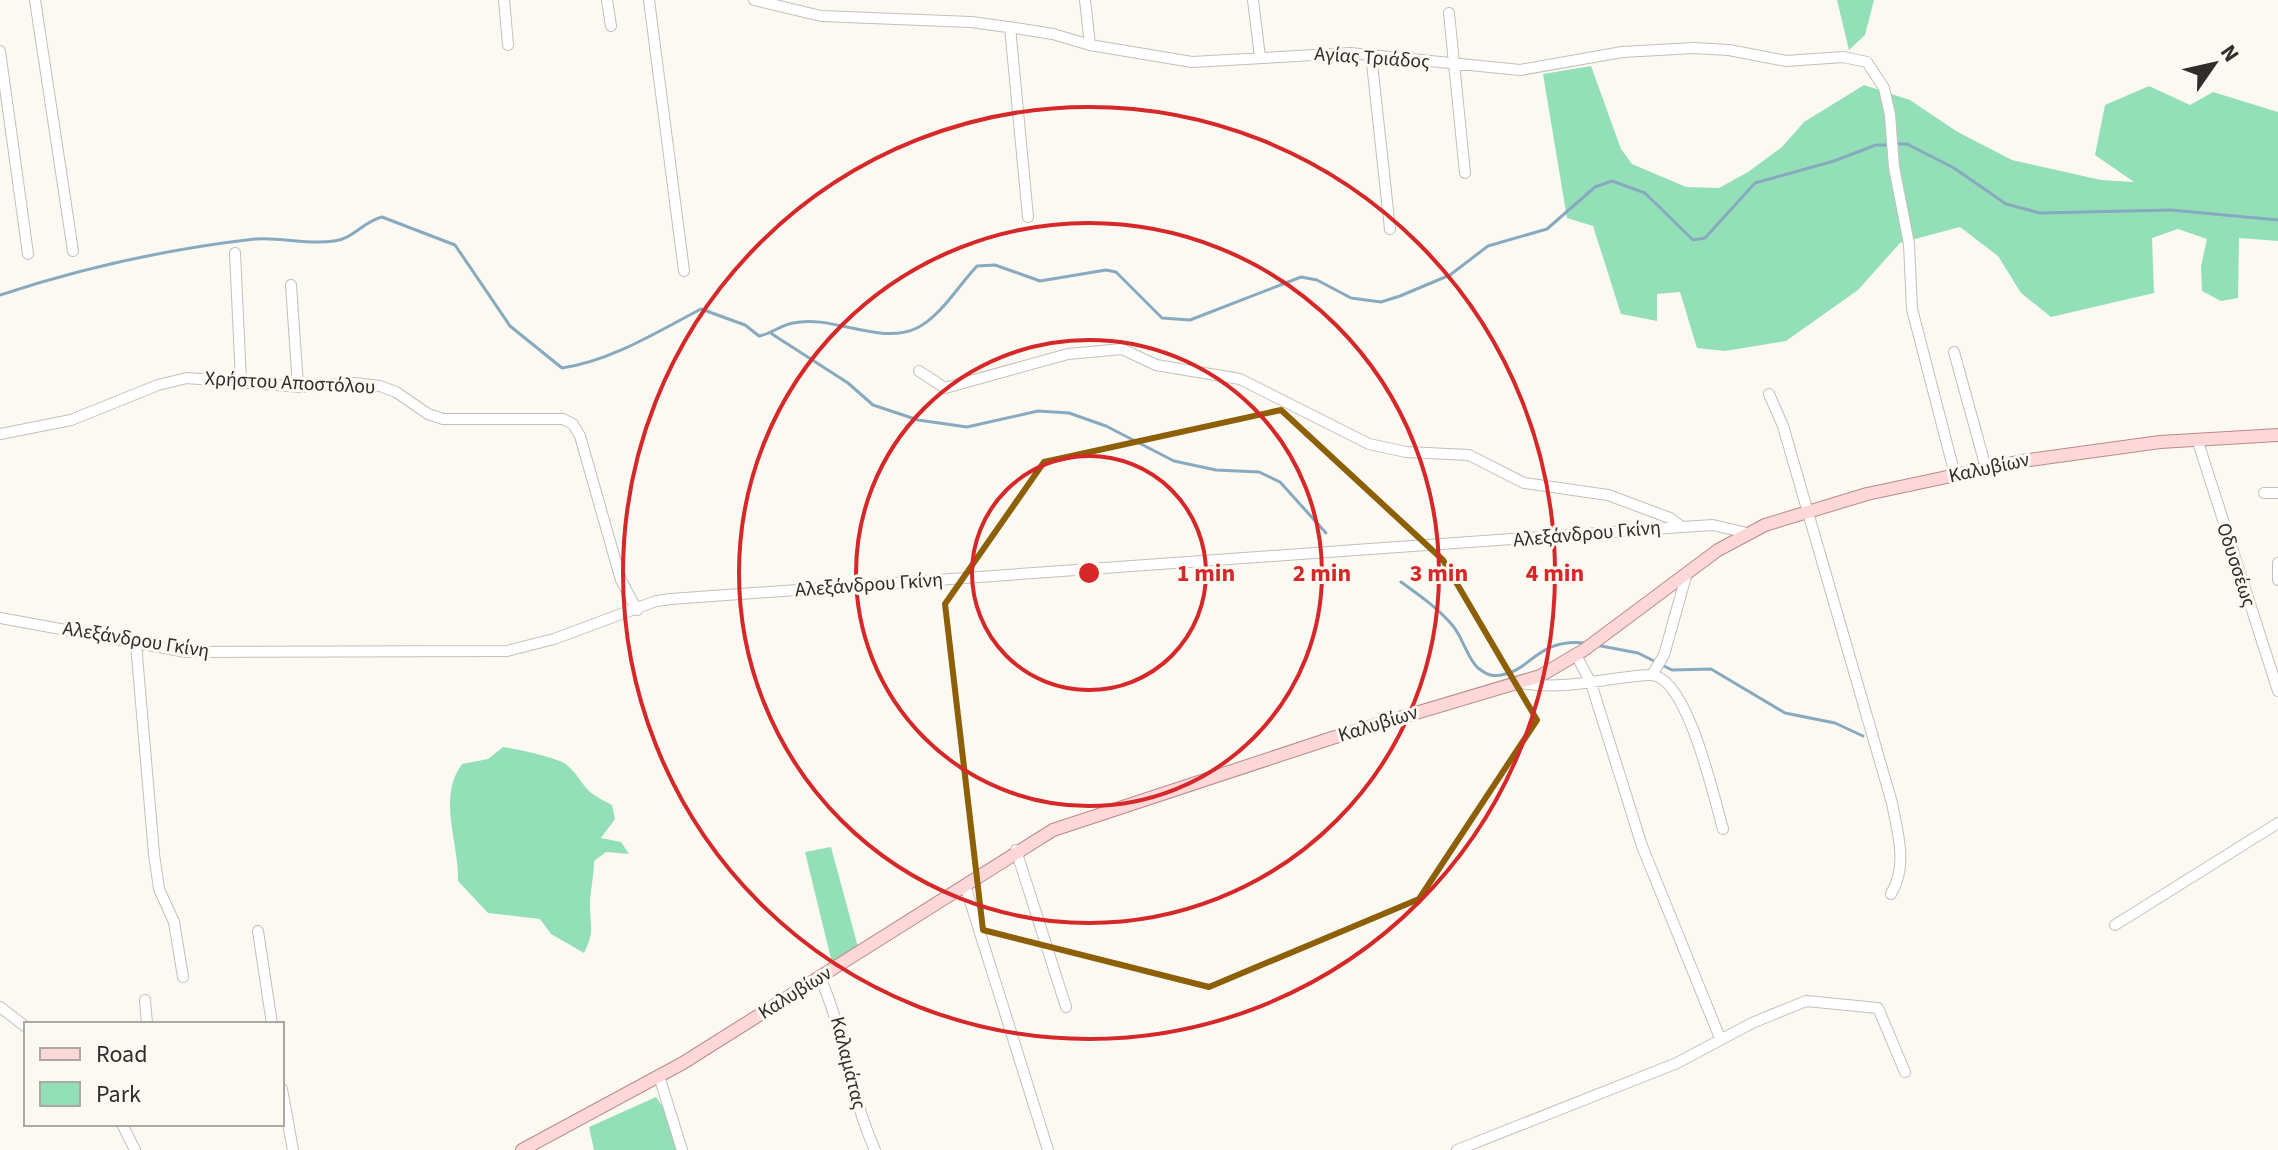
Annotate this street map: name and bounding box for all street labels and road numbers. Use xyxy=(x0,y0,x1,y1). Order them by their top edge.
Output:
street label: Αγίας Τριάδος xyxy=(1313,40,1431,76)
street label: Χρήστου Αποστόλου xyxy=(204,365,376,401)
street label: Καλυβίων xyxy=(1946,446,2033,490)
street label: Αλεξάνδρου Γκίνη xyxy=(1512,514,1662,554)
street label: Οδυσσέως xyxy=(2209,519,2263,611)
street label: Αλεξάνδρου Γκίνη xyxy=(794,566,944,604)
street label: Αλεξάνδρου Γκίνη xyxy=(61,615,211,665)
street label: Καλυβίων xyxy=(1335,698,1422,749)
street label: Καλυβίων xyxy=(753,959,838,1027)
street label: Καλαμάτας xyxy=(823,1014,873,1113)

